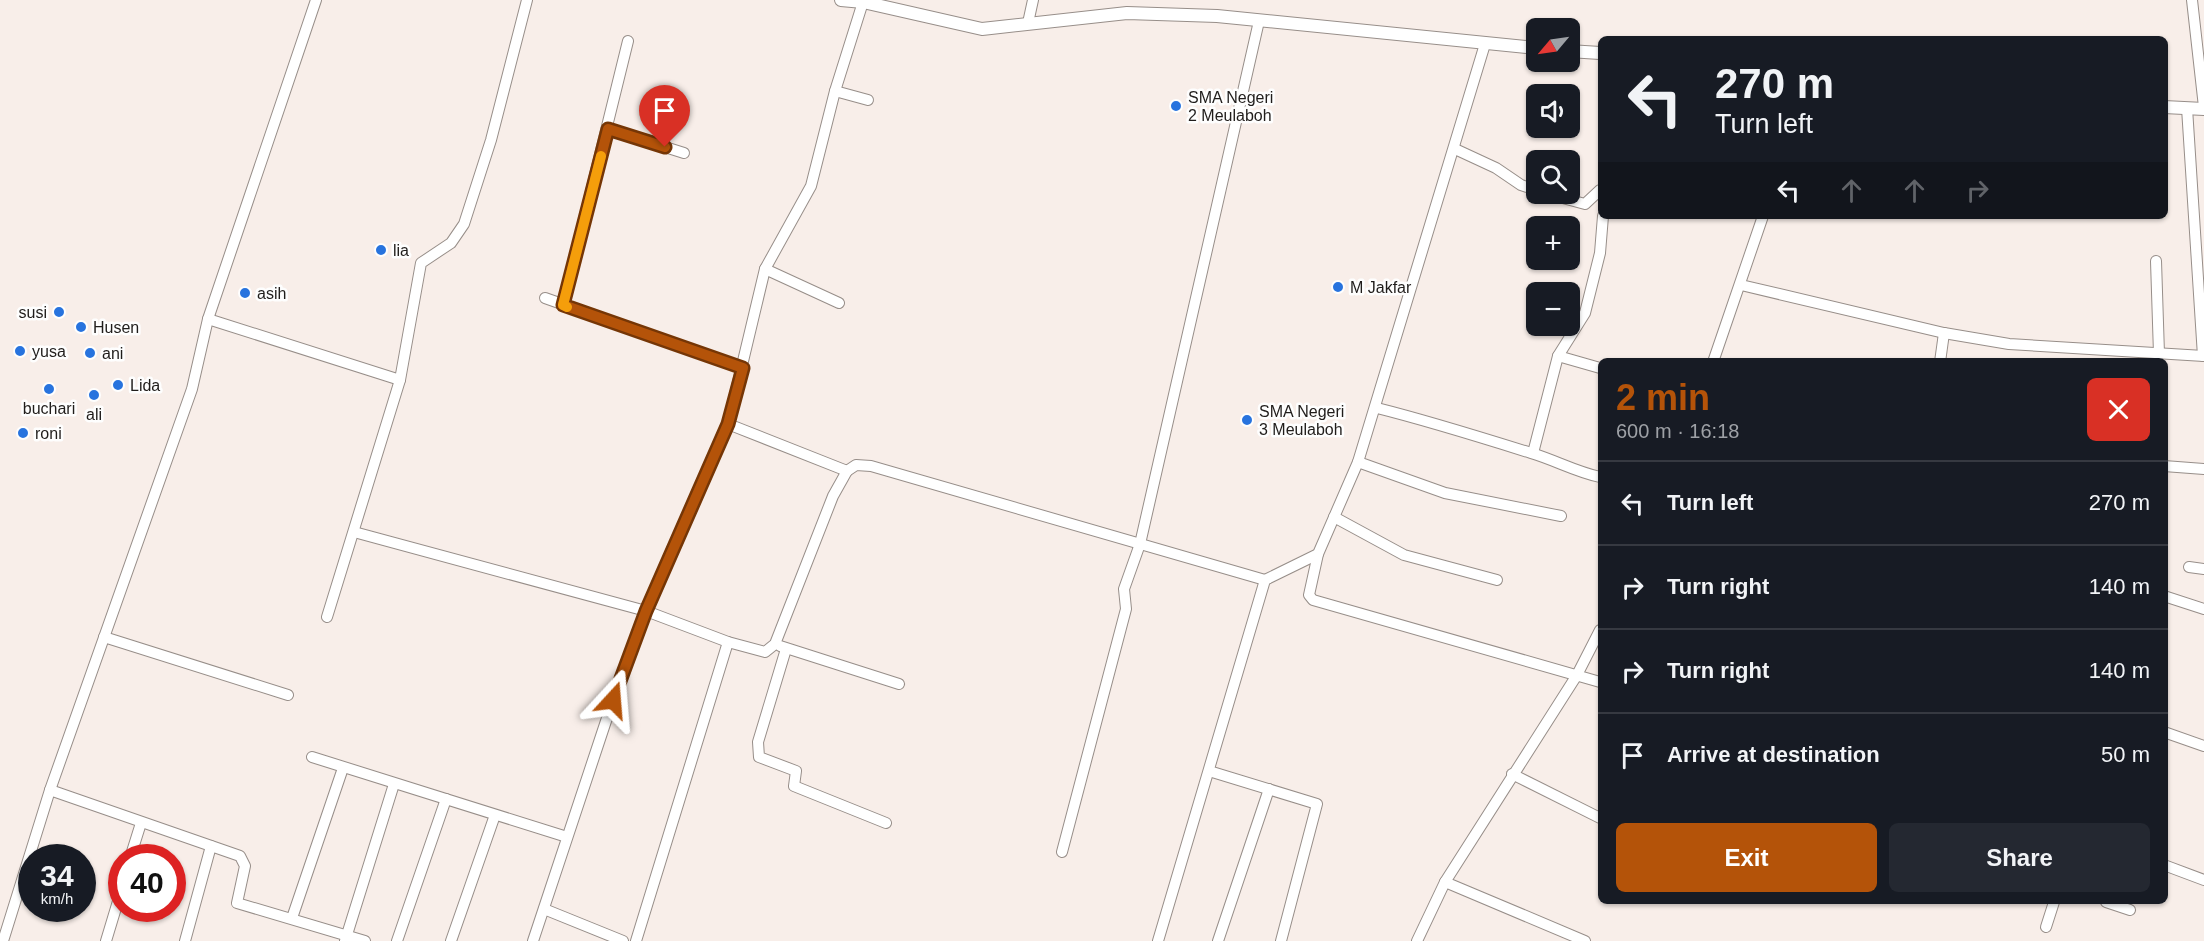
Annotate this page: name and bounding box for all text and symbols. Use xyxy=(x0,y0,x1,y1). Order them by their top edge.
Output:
north arrow xyxy=(1526,18,1580,72)
map controls xyxy=(1526,18,1580,336)
icon: left xyxy=(1616,60,1694,138)
text: 270 m xyxy=(1715,60,1834,107)
button: sound xyxy=(1526,84,1580,138)
pin xyxy=(639,85,690,147)
place label: SMA Negeri 2 Meulaboh xyxy=(1188,89,1273,124)
icon: arrive xyxy=(648,94,681,127)
marker: SMA Negeri 2 Meulaboh xyxy=(1169,99,1183,113)
text: Turn left xyxy=(1715,109,1813,139)
button: search xyxy=(1526,150,1580,204)
icon: left xyxy=(1772,174,1805,207)
icon: ahead xyxy=(1835,174,1868,207)
icon: ahead xyxy=(1898,174,1931,207)
icon: right xyxy=(1961,174,1994,207)
button: + xyxy=(1526,216,1580,270)
place label: lia xyxy=(393,242,409,259)
marker: lia xyxy=(374,243,388,257)
place label: M Jakfar xyxy=(1350,279,1412,296)
marker: M Jakfar xyxy=(1331,280,1345,294)
button: − xyxy=(1526,282,1580,336)
place label: asih xyxy=(257,285,286,302)
marker: asih xyxy=(238,286,252,300)
place label: susi xyxy=(19,304,47,321)
marker: susi xyxy=(52,305,66,319)
place label: Husen xyxy=(93,319,139,336)
marker: Husen xyxy=(74,320,88,334)
place label: yusa xyxy=(32,343,66,360)
marker: yusa xyxy=(13,344,27,358)
place label: ani xyxy=(102,345,123,362)
marker: ani xyxy=(83,346,97,360)
place label: Lida xyxy=(130,377,160,394)
text: 2 min xyxy=(1616,377,1710,418)
marker: Lida xyxy=(111,378,125,392)
button: close xyxy=(2087,378,2150,441)
marker: buchari xyxy=(42,382,56,396)
marker: ali xyxy=(87,388,101,402)
place label: buchari xyxy=(23,400,75,417)
place label: SMA Negeri 3 Meulaboh xyxy=(1259,403,1344,438)
place label: ali xyxy=(86,406,102,423)
marker: SMA Negeri 3 Meulaboh xyxy=(1240,413,1254,427)
text: 600 m · 16:18 xyxy=(1616,420,1739,442)
place label: roni xyxy=(35,425,62,442)
marker: roni xyxy=(16,426,30,440)
icon: left xyxy=(1616,487,1649,520)
text: Turn left xyxy=(1667,490,1753,515)
text: 270 m xyxy=(2089,490,2150,515)
icon: right xyxy=(1616,571,1649,604)
text: Turn right xyxy=(1667,574,1769,599)
text: 140 m xyxy=(2089,574,2150,599)
icon: right xyxy=(1616,655,1649,688)
text: Turn right xyxy=(1667,658,1769,683)
text: 140 m xyxy=(2089,658,2150,683)
position arrow xyxy=(581,668,645,732)
icon: arrive xyxy=(1616,739,1649,772)
text: Arrive at destination xyxy=(1667,742,1880,767)
text: 50 m xyxy=(2101,742,2150,767)
button: Exit xyxy=(1616,823,1877,892)
button: Share xyxy=(1889,823,2150,892)
speed limit sign: 40 xyxy=(108,844,186,922)
text: 34 xyxy=(40,859,74,892)
text: km/h xyxy=(41,890,73,907)

